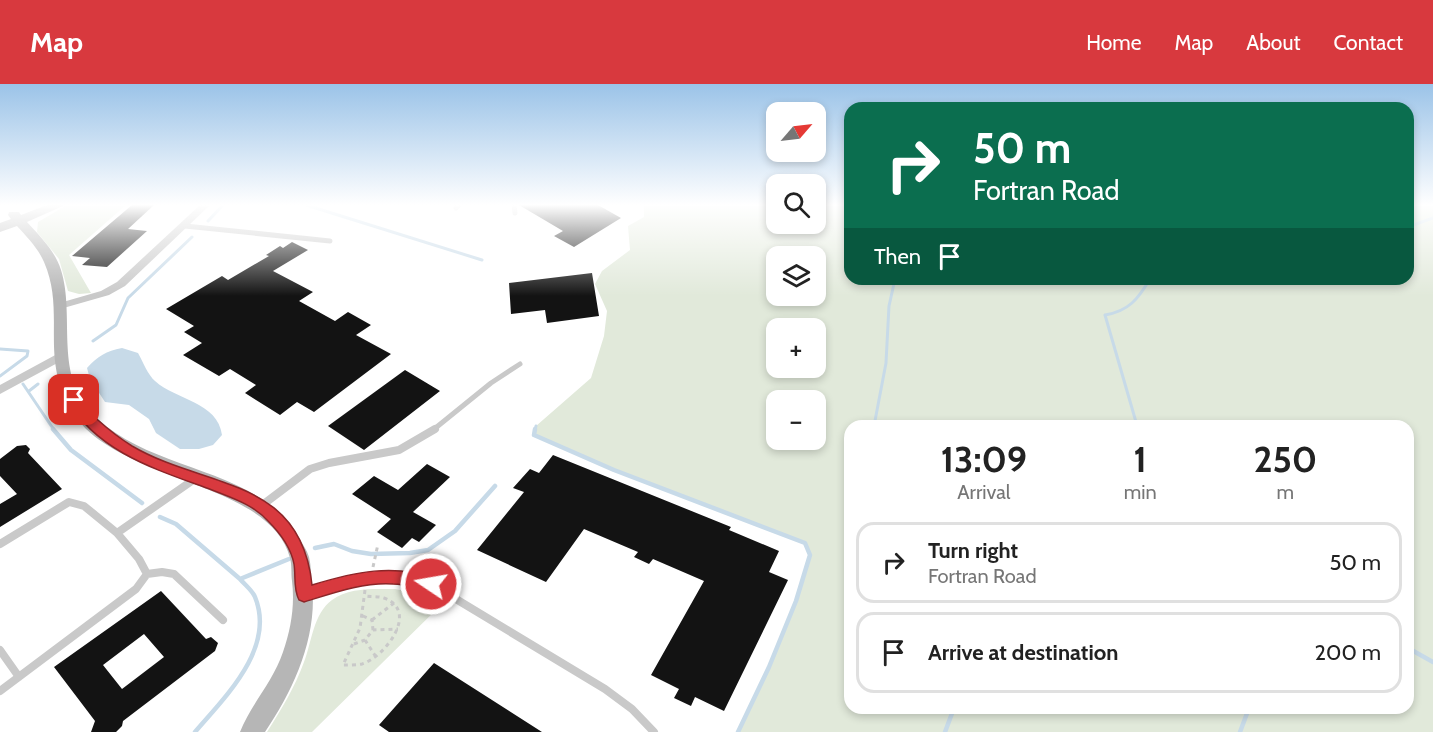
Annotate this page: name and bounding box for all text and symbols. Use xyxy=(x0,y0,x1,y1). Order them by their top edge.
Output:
text: Map xyxy=(30,25,83,59)
text: Home xyxy=(1086,30,1142,55)
text: Map xyxy=(1175,30,1213,55)
text: About xyxy=(1246,30,1300,55)
text: Contact xyxy=(1333,30,1403,55)
north arrow xyxy=(766,102,826,162)
map controls xyxy=(766,102,826,450)
text: 50 m xyxy=(973,122,1071,174)
icon: right xyxy=(874,126,952,204)
button: search xyxy=(766,174,826,234)
text: Fortran Road xyxy=(973,174,1119,207)
icon: arrive xyxy=(933,240,966,273)
text: Then xyxy=(874,243,921,270)
button: layers xyxy=(766,246,826,306)
button: + xyxy=(766,318,826,378)
pin xyxy=(48,374,99,425)
icon: arrive xyxy=(57,383,90,416)
button: − xyxy=(766,390,826,450)
text: 13:09 xyxy=(941,437,1027,481)
text: 1 xyxy=(1134,437,1147,481)
text: 250 xyxy=(1253,437,1317,481)
text: Arrival xyxy=(957,480,1011,504)
text: min xyxy=(1124,480,1157,504)
text: m xyxy=(1277,480,1294,504)
text: Turn right xyxy=(928,537,1018,564)
icon: right xyxy=(877,546,910,579)
text: 50 m xyxy=(1329,549,1381,576)
position arrow xyxy=(399,552,463,616)
text: Fortran Road xyxy=(928,564,1036,588)
icon: arrive xyxy=(877,636,910,669)
text: Arrive at destination xyxy=(928,639,1118,666)
text: 200 m xyxy=(1315,639,1381,666)

